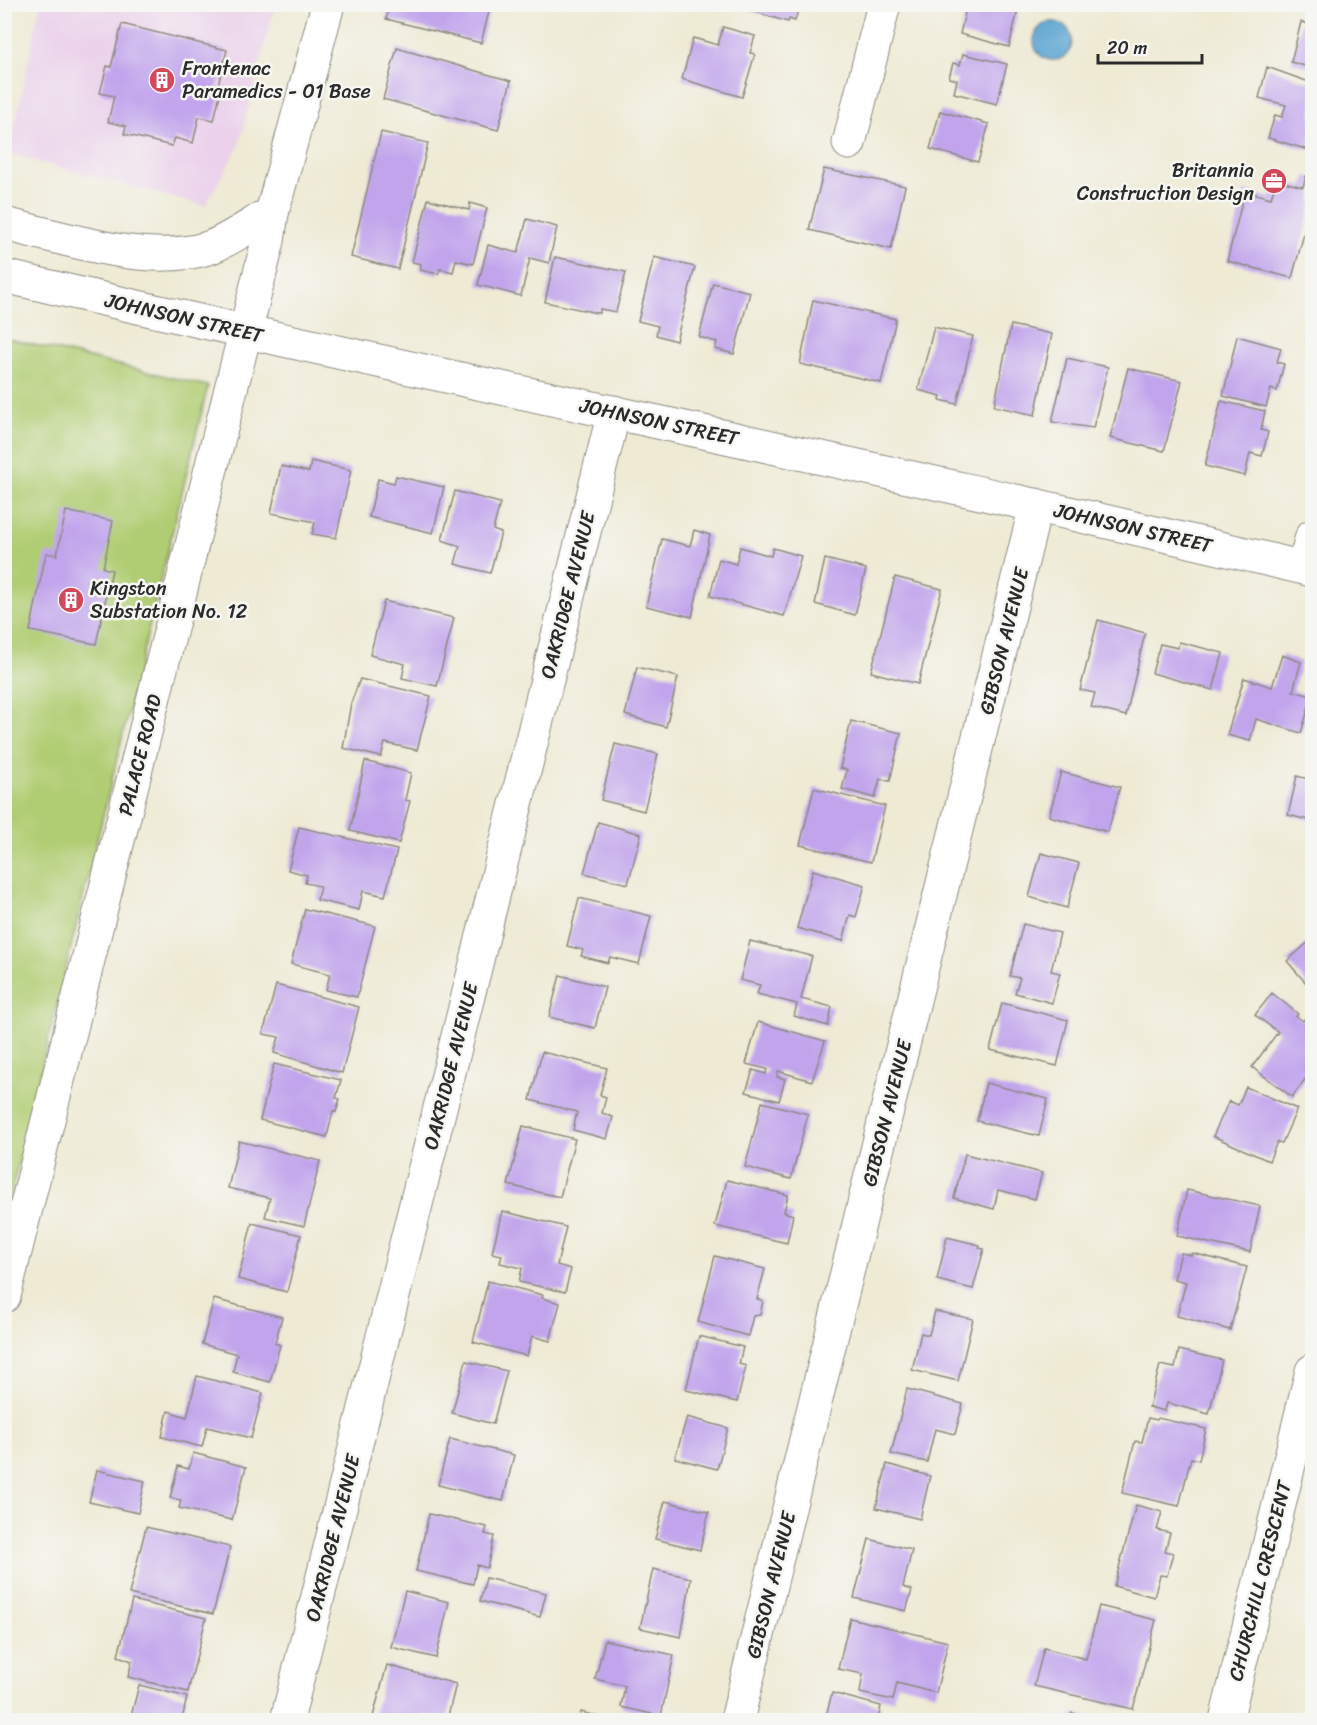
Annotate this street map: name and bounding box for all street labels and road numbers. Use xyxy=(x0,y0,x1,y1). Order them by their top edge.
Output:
street label: JOHNSON STREET xyxy=(100,283,268,353)
street label: JOHNSON STREET xyxy=(575,388,743,456)
street label: JOHNSON STREET xyxy=(1049,493,1217,563)
street label: OAKRIDGE AVENUE xyxy=(530,506,606,682)
street label: GIBSON AVENUE xyxy=(969,562,1040,718)
street label: PALACE ROAD xyxy=(108,691,172,819)
street label: OAKRIDGE AVENUE xyxy=(413,977,489,1153)
street label: GIBSON AVENUE xyxy=(852,1034,923,1190)
street label: OAKRIDGE AVENUE xyxy=(295,1449,371,1625)
street label: CHURCHILL CRESCENT xyxy=(1218,1475,1302,1685)
street label: GIBSON AVENUE xyxy=(736,1506,807,1662)

